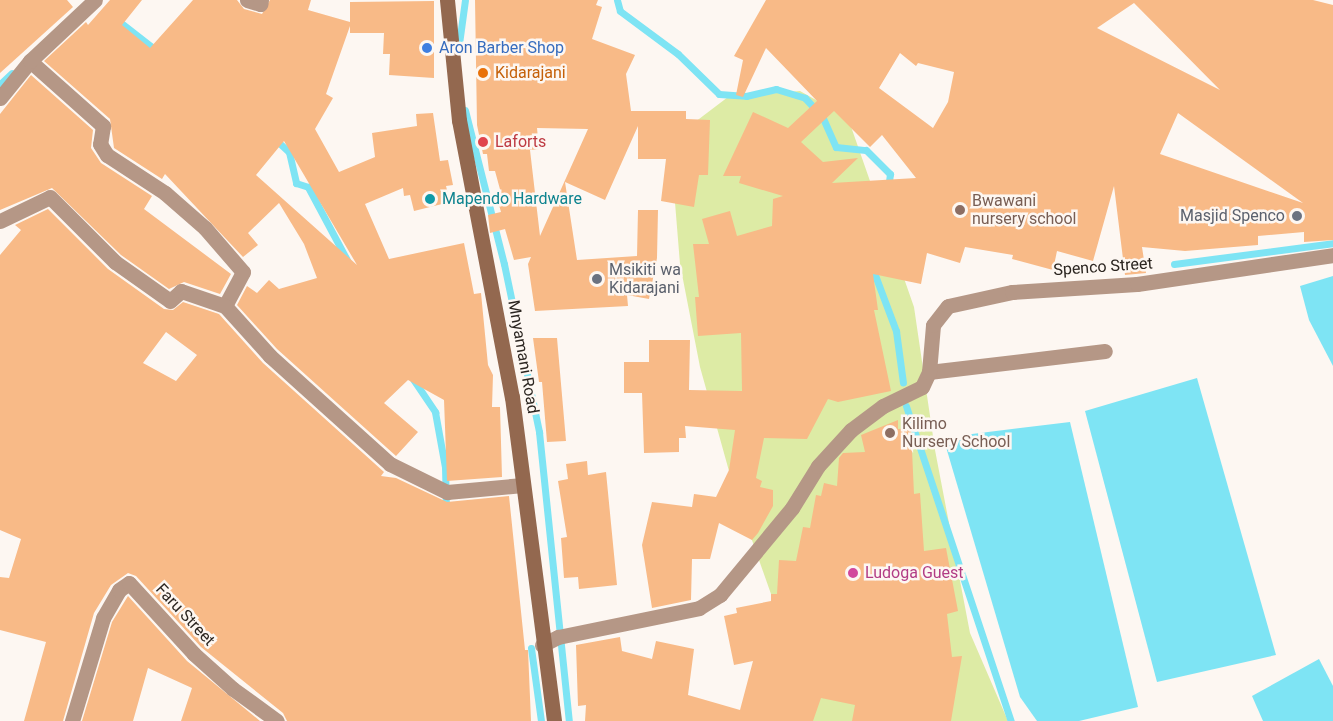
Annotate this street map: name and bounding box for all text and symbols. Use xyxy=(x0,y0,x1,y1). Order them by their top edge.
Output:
place label: Aron Barber Shop xyxy=(439,38,564,58)
marker: Aron Barber Shop xyxy=(420,41,434,55)
place label: Kidarajani xyxy=(495,63,566,83)
marker: Kidarajani xyxy=(476,66,490,80)
place label: Laforts xyxy=(495,132,546,152)
marker: Laforts xyxy=(476,135,490,149)
place label: Mapendo Hardware xyxy=(442,189,582,209)
place label: Bwawani nursery school xyxy=(972,191,1077,229)
marker: Mapendo Hardware xyxy=(423,192,437,206)
marker: Bwawani nursery school xyxy=(953,203,967,217)
place label: Masjid Spenco xyxy=(1180,206,1285,226)
marker: Masjid Spenco xyxy=(1290,209,1304,223)
street label: Spenco Street xyxy=(1053,254,1153,280)
place label: Msikiti wa Kidarajani xyxy=(609,260,681,298)
marker: Msikiti wa Kidarajani xyxy=(590,272,604,286)
street label: Mnyamani Road xyxy=(504,299,542,415)
place label: Kilimo Nursery School xyxy=(902,414,1010,452)
marker: Kilimo Nursery School xyxy=(883,426,897,440)
place label: Ludoga Guest xyxy=(865,563,964,583)
marker: Ludoga Guest xyxy=(846,566,860,580)
street label: Faru Street xyxy=(151,580,219,650)

